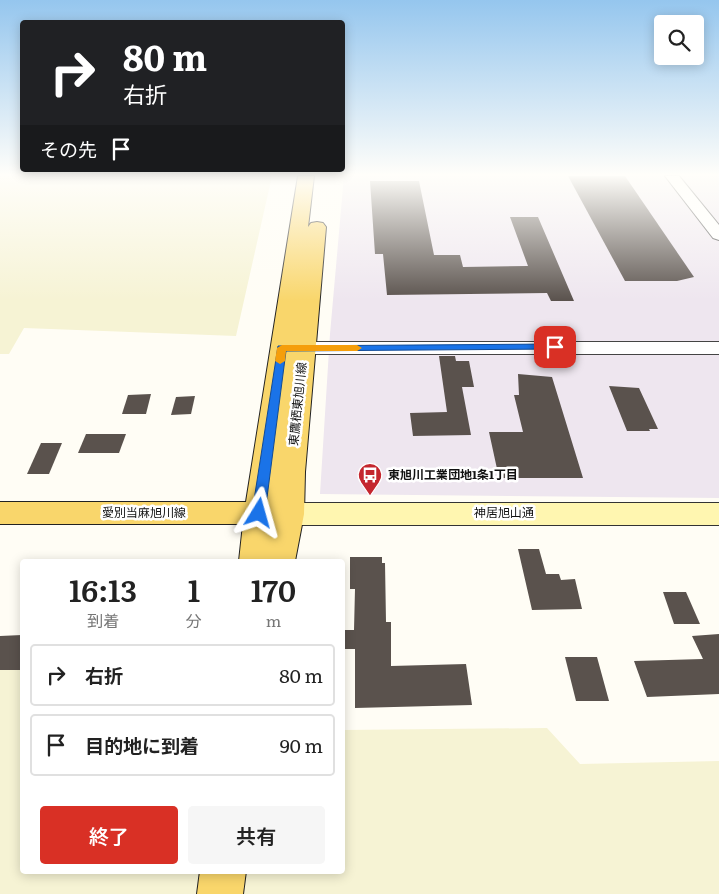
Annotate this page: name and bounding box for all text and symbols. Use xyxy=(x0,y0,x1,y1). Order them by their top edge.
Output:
map controls xyxy=(654,15,704,65)
button: search xyxy=(654,15,704,65)
text: 80 m xyxy=(123,30,207,82)
icon: right xyxy=(40,40,105,105)
text: 右折 xyxy=(123,77,167,110)
text: その先 xyxy=(40,135,97,163)
icon: arrive xyxy=(107,135,135,163)
pin xyxy=(534,326,576,368)
icon: arrive xyxy=(541,333,569,361)
street label: 東鷹栖東旭川線 xyxy=(284,361,310,447)
bus stop icon: 東旭川工業団地1条1丁目 xyxy=(357,462,383,496)
place label: 東旭川工業団地1条1丁目 xyxy=(388,465,518,483)
position arrow xyxy=(232,486,284,538)
street label: 愛別当麻旭川線 xyxy=(102,503,186,521)
street label: 神居旭山通 xyxy=(474,503,534,521)
text: 16:13 xyxy=(69,567,137,611)
text: 1 xyxy=(188,567,200,611)
text: 170 xyxy=(251,567,296,611)
text: 到着 xyxy=(87,608,119,632)
text: 分 xyxy=(186,608,202,632)
text: m xyxy=(266,608,281,632)
icon: right xyxy=(42,661,70,689)
text: 右折 xyxy=(85,661,123,689)
text: 80 m xyxy=(279,661,323,689)
icon: arrive xyxy=(42,731,70,759)
text: 目的地に到着 xyxy=(85,731,199,759)
text: 90 m xyxy=(280,731,323,759)
button: 終了 xyxy=(40,806,178,864)
button: 共有 xyxy=(188,806,325,864)

